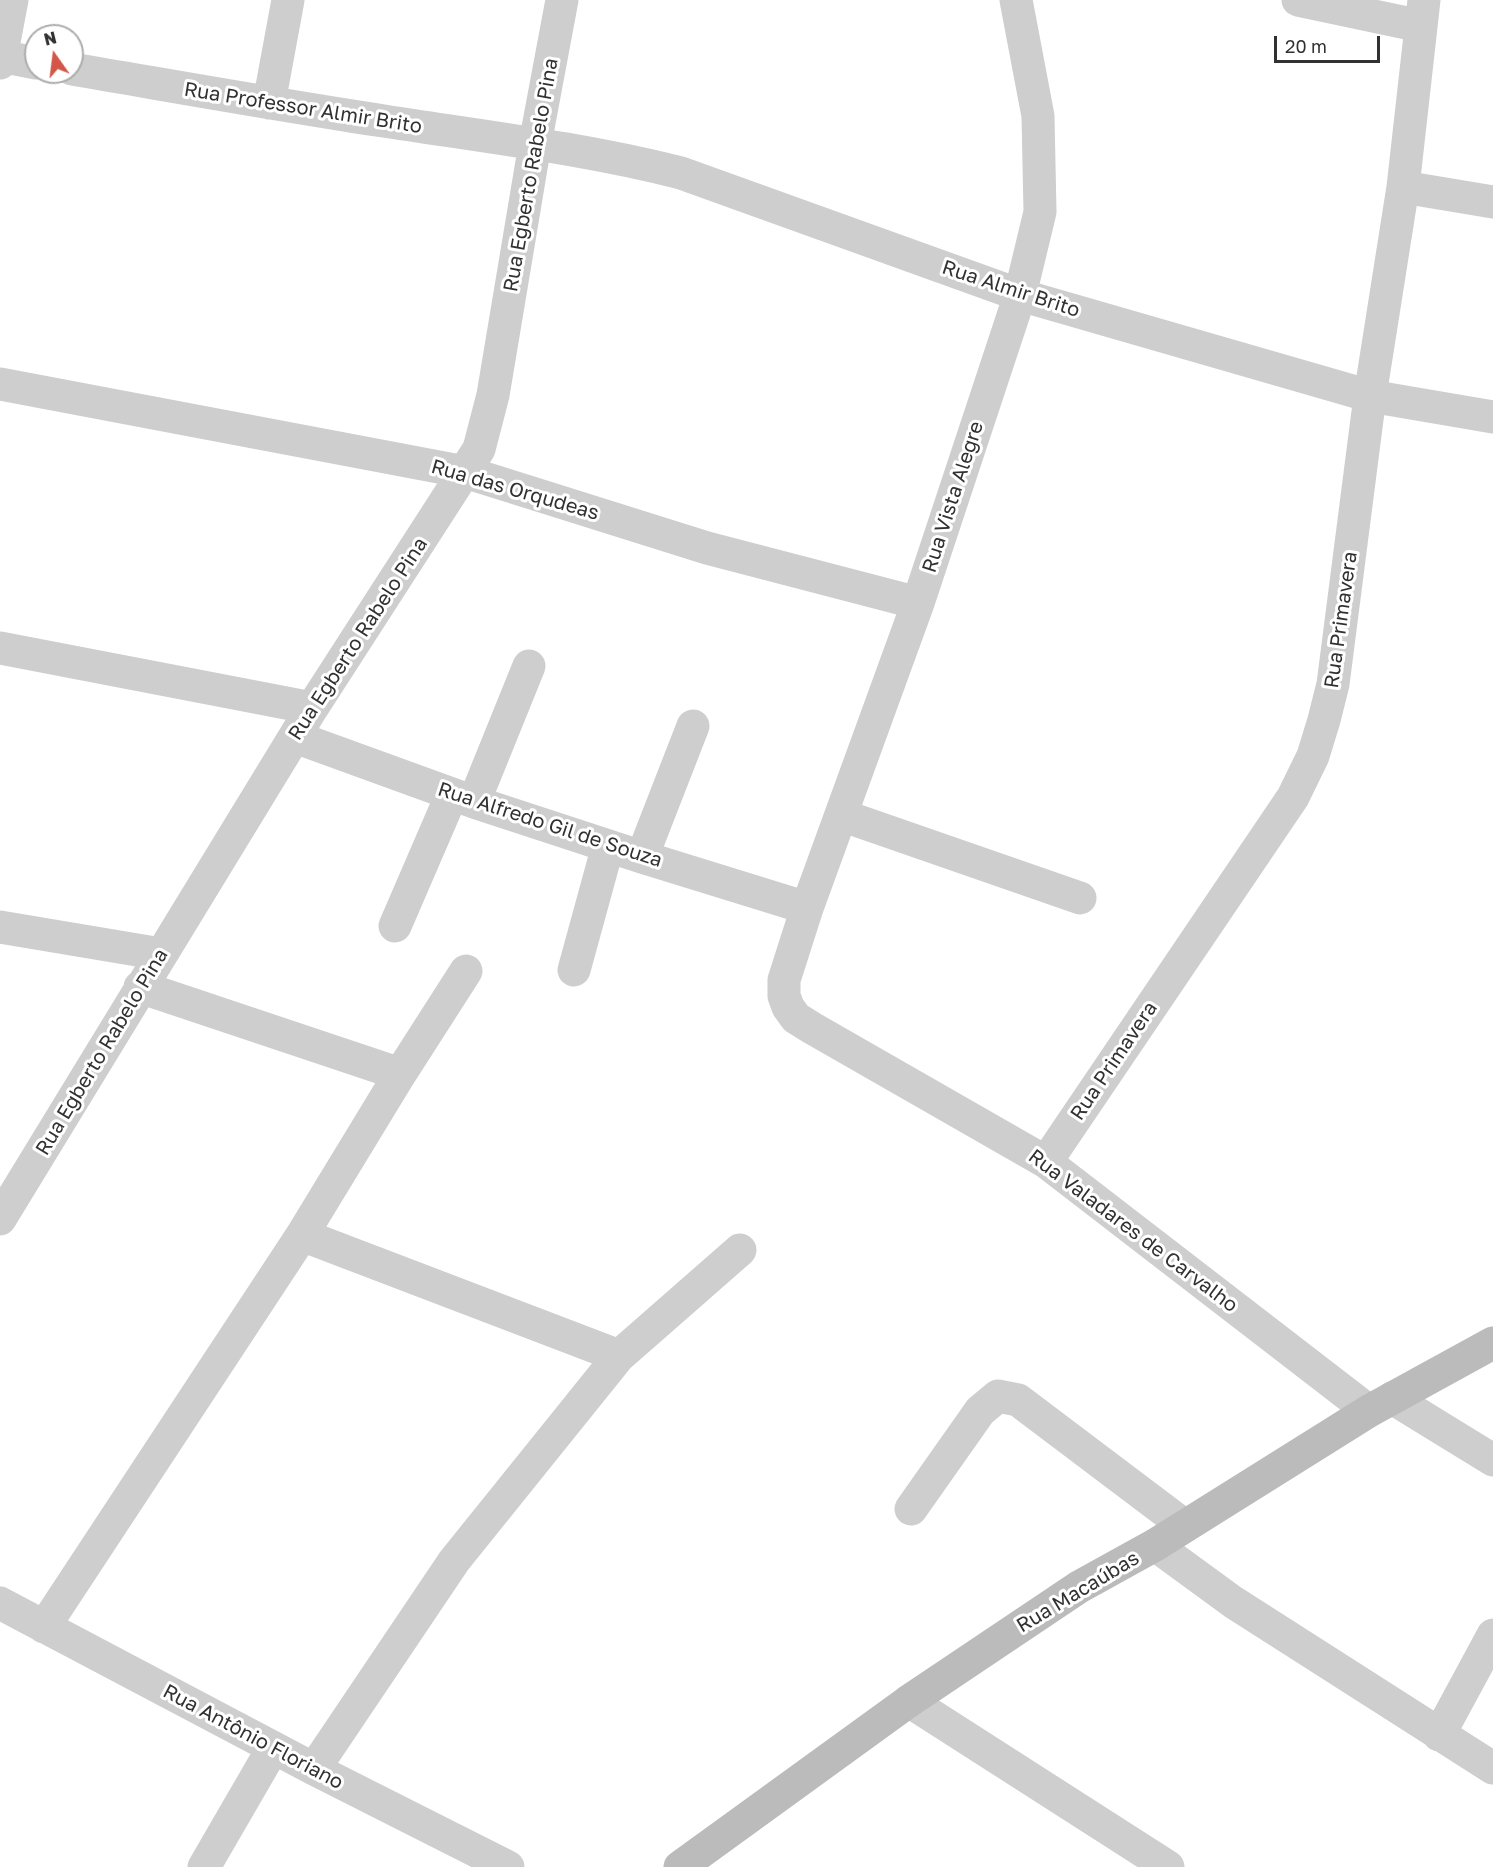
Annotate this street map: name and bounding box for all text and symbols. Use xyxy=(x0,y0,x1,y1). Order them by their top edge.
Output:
north arrow xyxy=(24,24,84,84)
scale bar xyxy=(1277,24,1384,62)
text: N xyxy=(42,27,58,50)
text: 20 m xyxy=(1285,35,1327,57)
street label: Rua Egberto Rabelo Pina xyxy=(499,56,563,294)
street label: Rua Professor Almir Brito xyxy=(182,77,424,139)
street label: Rua Almir Brito xyxy=(939,255,1083,323)
street label: Rua Vista Alegre xyxy=(917,418,989,576)
street label: Rua das Orqudeas xyxy=(428,455,602,525)
street label: Rua Egberto Rabelo Pina xyxy=(283,533,433,745)
street label: Rua Primavera xyxy=(1320,550,1362,690)
street label: Rua Alfredo Gil de Souza xyxy=(435,777,665,873)
street label: Rua Egberto Rabelo Pina xyxy=(31,944,173,1160)
street label: Rua Primavera xyxy=(1066,997,1162,1125)
street label: Rua Valadares de Carvalho xyxy=(1024,1144,1242,1318)
street label: Rua Macaúbas xyxy=(1012,1546,1144,1638)
street label: Rua Antônio Floriano xyxy=(159,1679,347,1795)

